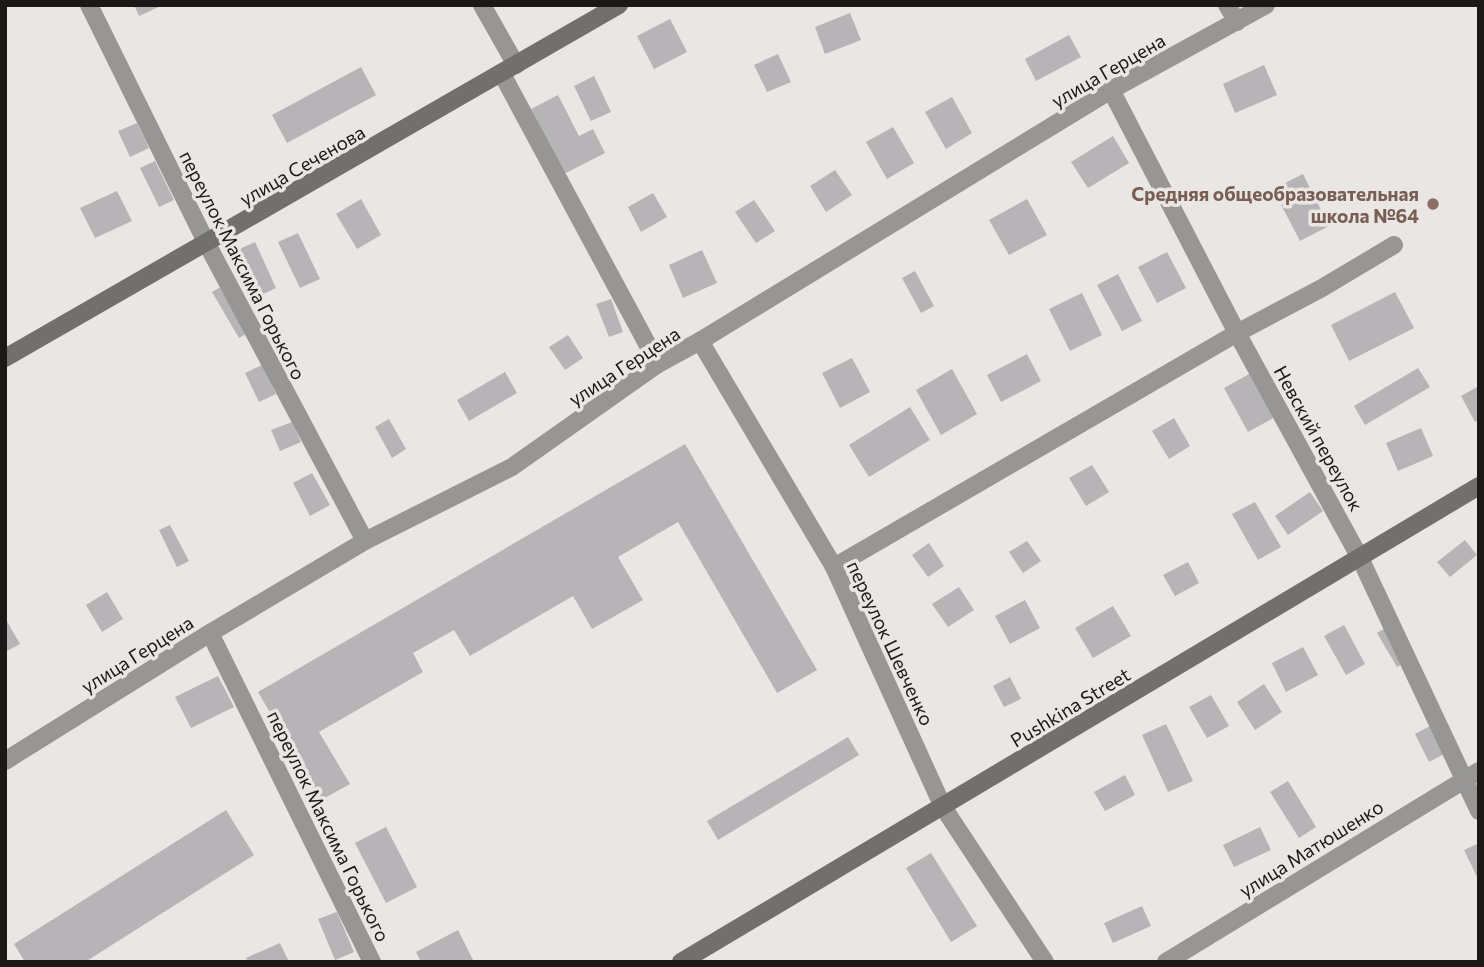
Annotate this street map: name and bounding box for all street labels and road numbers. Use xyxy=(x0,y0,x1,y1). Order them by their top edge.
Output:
street label: улица Герцена xyxy=(1047,28,1169,112)
street label: улица Сеченова xyxy=(235,120,369,210)
street label: переулок Максима Горького xyxy=(175,147,311,383)
street label: улица Герцена xyxy=(564,322,684,410)
street label: Невский переулок xyxy=(1269,361,1369,515)
street label: переулок Шевченко xyxy=(843,557,939,729)
street label: улица Герцена xyxy=(77,610,197,698)
street label: Pushkina Street xyxy=(1006,662,1134,752)
street label: переулок Максима Горького xyxy=(263,707,395,945)
street label: улица Матюшенко xyxy=(1235,794,1387,902)

